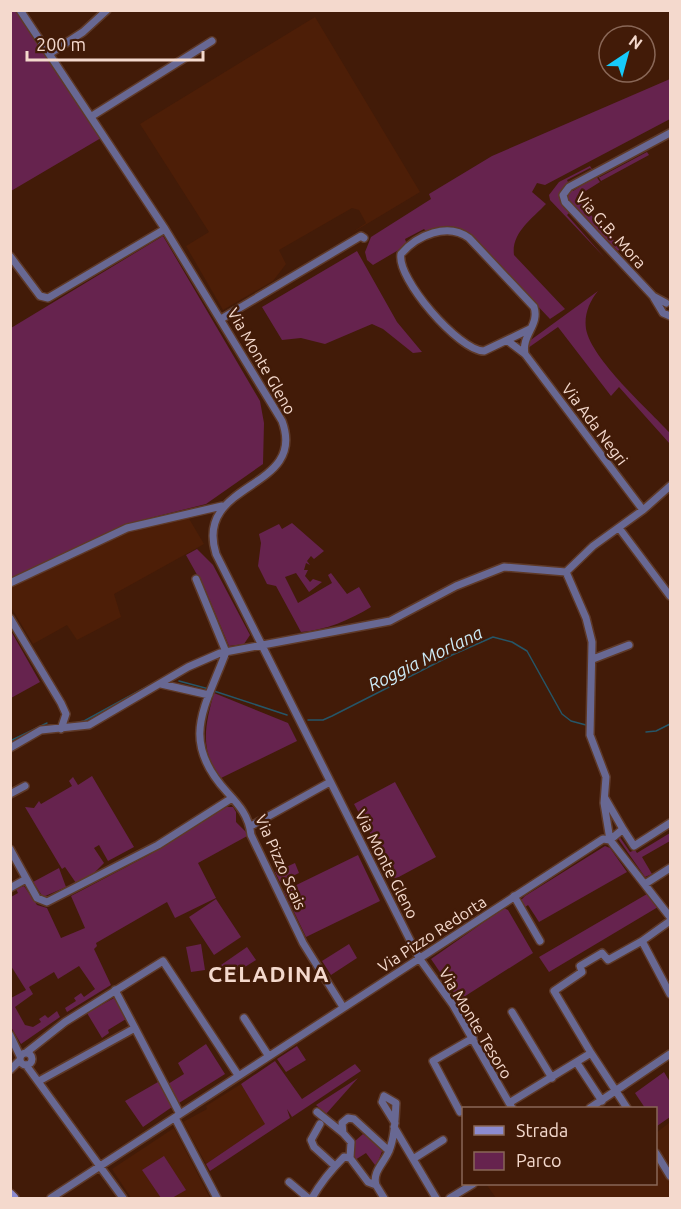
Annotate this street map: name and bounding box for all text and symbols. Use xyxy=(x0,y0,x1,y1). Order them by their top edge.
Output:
scale bar xyxy=(27,24,202,62)
north arrow xyxy=(597,24,657,84)
text: N xyxy=(626,31,646,53)
text: 200 m xyxy=(36,34,86,54)
street label: Via G.B. Mora xyxy=(572,188,650,272)
street label: Via Monte Gleno xyxy=(224,305,300,417)
street label: Via Ada Negri xyxy=(558,380,632,468)
water label: Roggia Morlana xyxy=(365,622,486,694)
street label: Via Monte Gleno xyxy=(352,807,422,921)
street label: Via Pizzo Scais xyxy=(252,812,310,912)
street label: Via Pizzo Redorta xyxy=(374,892,490,976)
district label: CELADINA xyxy=(208,961,330,986)
street label: Via Monte Tesoro xyxy=(436,964,516,1082)
legend xyxy=(462,1107,657,1185)
text: Strada xyxy=(516,1120,568,1140)
text: Parco xyxy=(516,1150,562,1170)

